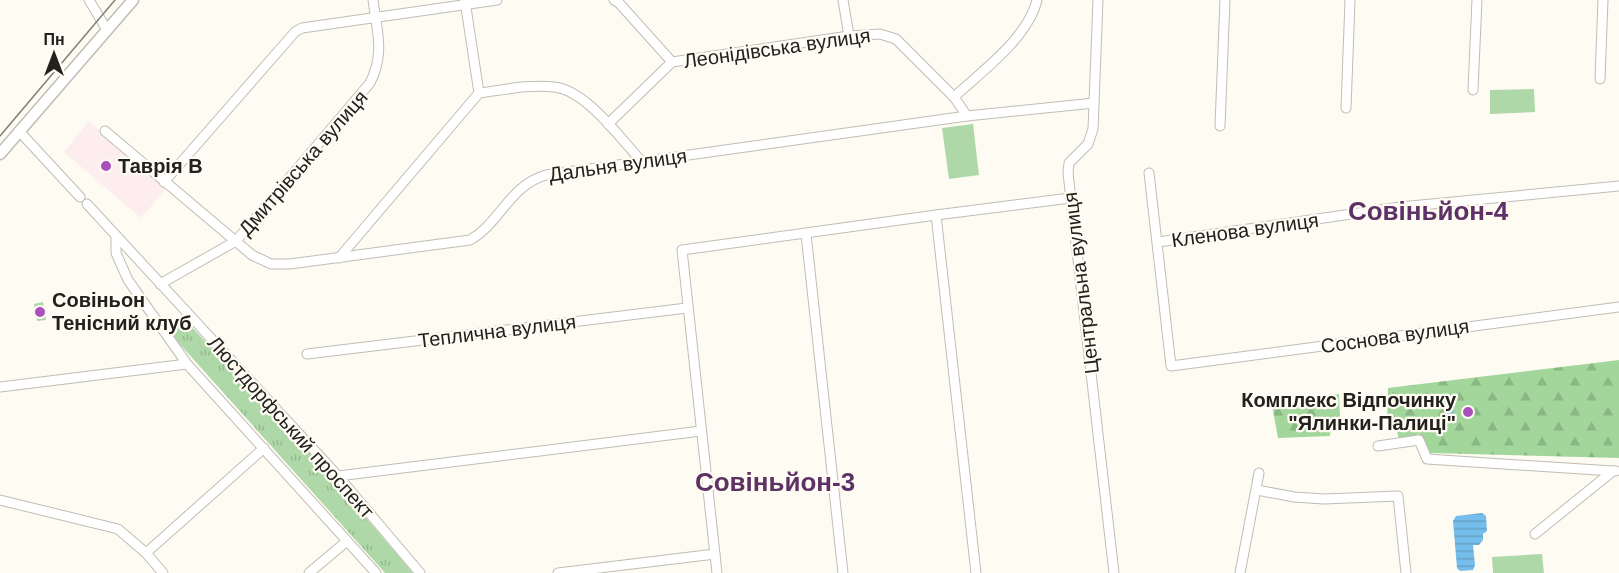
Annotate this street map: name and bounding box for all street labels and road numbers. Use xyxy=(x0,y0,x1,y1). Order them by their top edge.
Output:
street label: Леонідівська вулиця xyxy=(682,24,872,72)
street label: Дмитрівська вулиця xyxy=(234,86,372,240)
street label: Дальня вулиця xyxy=(548,144,688,186)
street label: Центральна вулиця xyxy=(1059,191,1103,375)
street label: Кленова вулиця xyxy=(1170,209,1320,251)
street label: Теплична вулиця xyxy=(417,310,577,352)
street label: Соснова вулиця xyxy=(1319,315,1471,357)
street label: Люстдорфський проспект xyxy=(203,331,379,523)

